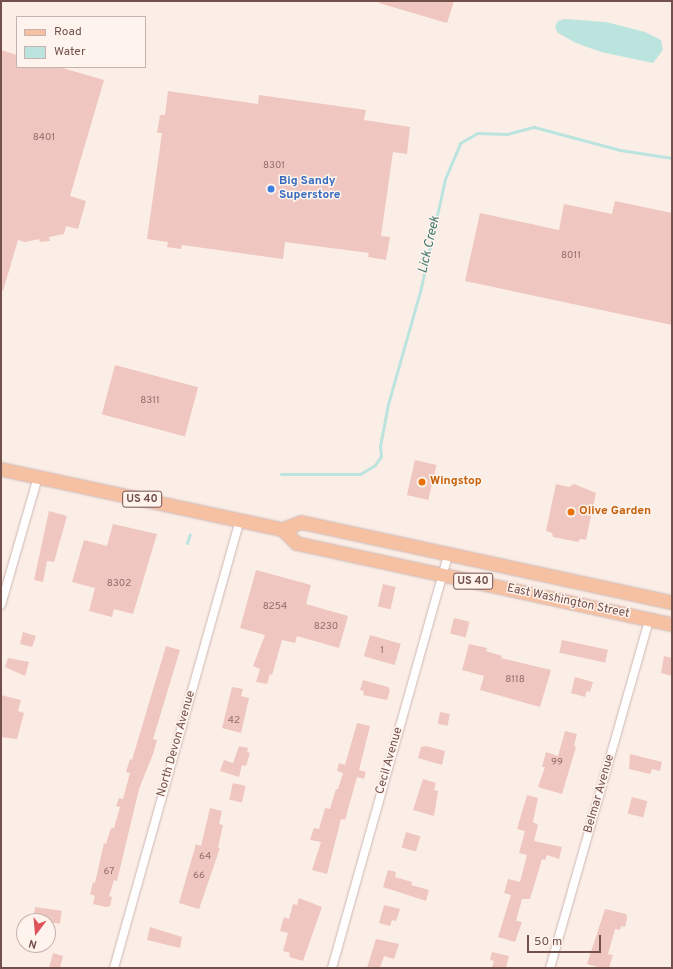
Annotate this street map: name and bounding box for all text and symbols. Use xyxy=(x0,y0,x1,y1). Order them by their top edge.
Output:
legend xyxy=(16,16,146,68)
text: Road xyxy=(54,24,82,40)
text: Water xyxy=(54,44,86,60)
house number: 8401 xyxy=(33,132,55,144)
house number: 8301 xyxy=(263,160,285,172)
place label: Big Sandy Superstore xyxy=(279,175,341,203)
marker: Big Sandy Superstore xyxy=(266,184,276,194)
water label: Lick Creek xyxy=(416,215,444,275)
house number: 8011 xyxy=(561,250,581,262)
house number: 8311 xyxy=(140,395,160,407)
place label: Wingstop xyxy=(430,475,482,489)
marker: Wingstop xyxy=(417,477,427,487)
road number: US 40 xyxy=(122,490,162,508)
place label: Olive Garden xyxy=(579,505,651,519)
marker: Olive Garden xyxy=(566,507,576,517)
road number: US 40 xyxy=(453,572,493,590)
house number: 8302 xyxy=(107,578,131,590)
street label: East Washington Street xyxy=(505,582,631,622)
house number: 8254 xyxy=(263,601,287,613)
house number: 8230 xyxy=(314,621,338,633)
house number: 1 xyxy=(380,645,384,657)
house number: 8118 xyxy=(505,674,525,686)
street label: North Devon Avenue xyxy=(155,689,199,799)
house number: 42 xyxy=(228,715,240,727)
street label: Cecil Avenue xyxy=(373,726,407,796)
street label: Belmar Avenue xyxy=(582,753,618,835)
house number: 99 xyxy=(551,757,563,769)
house number: 64 xyxy=(199,851,211,863)
house number: 67 xyxy=(104,866,114,878)
house number: 66 xyxy=(193,870,205,882)
north arrow xyxy=(16,913,56,953)
scale bar xyxy=(529,927,603,953)
text: 50 m xyxy=(534,934,562,950)
text: N xyxy=(27,936,39,951)

